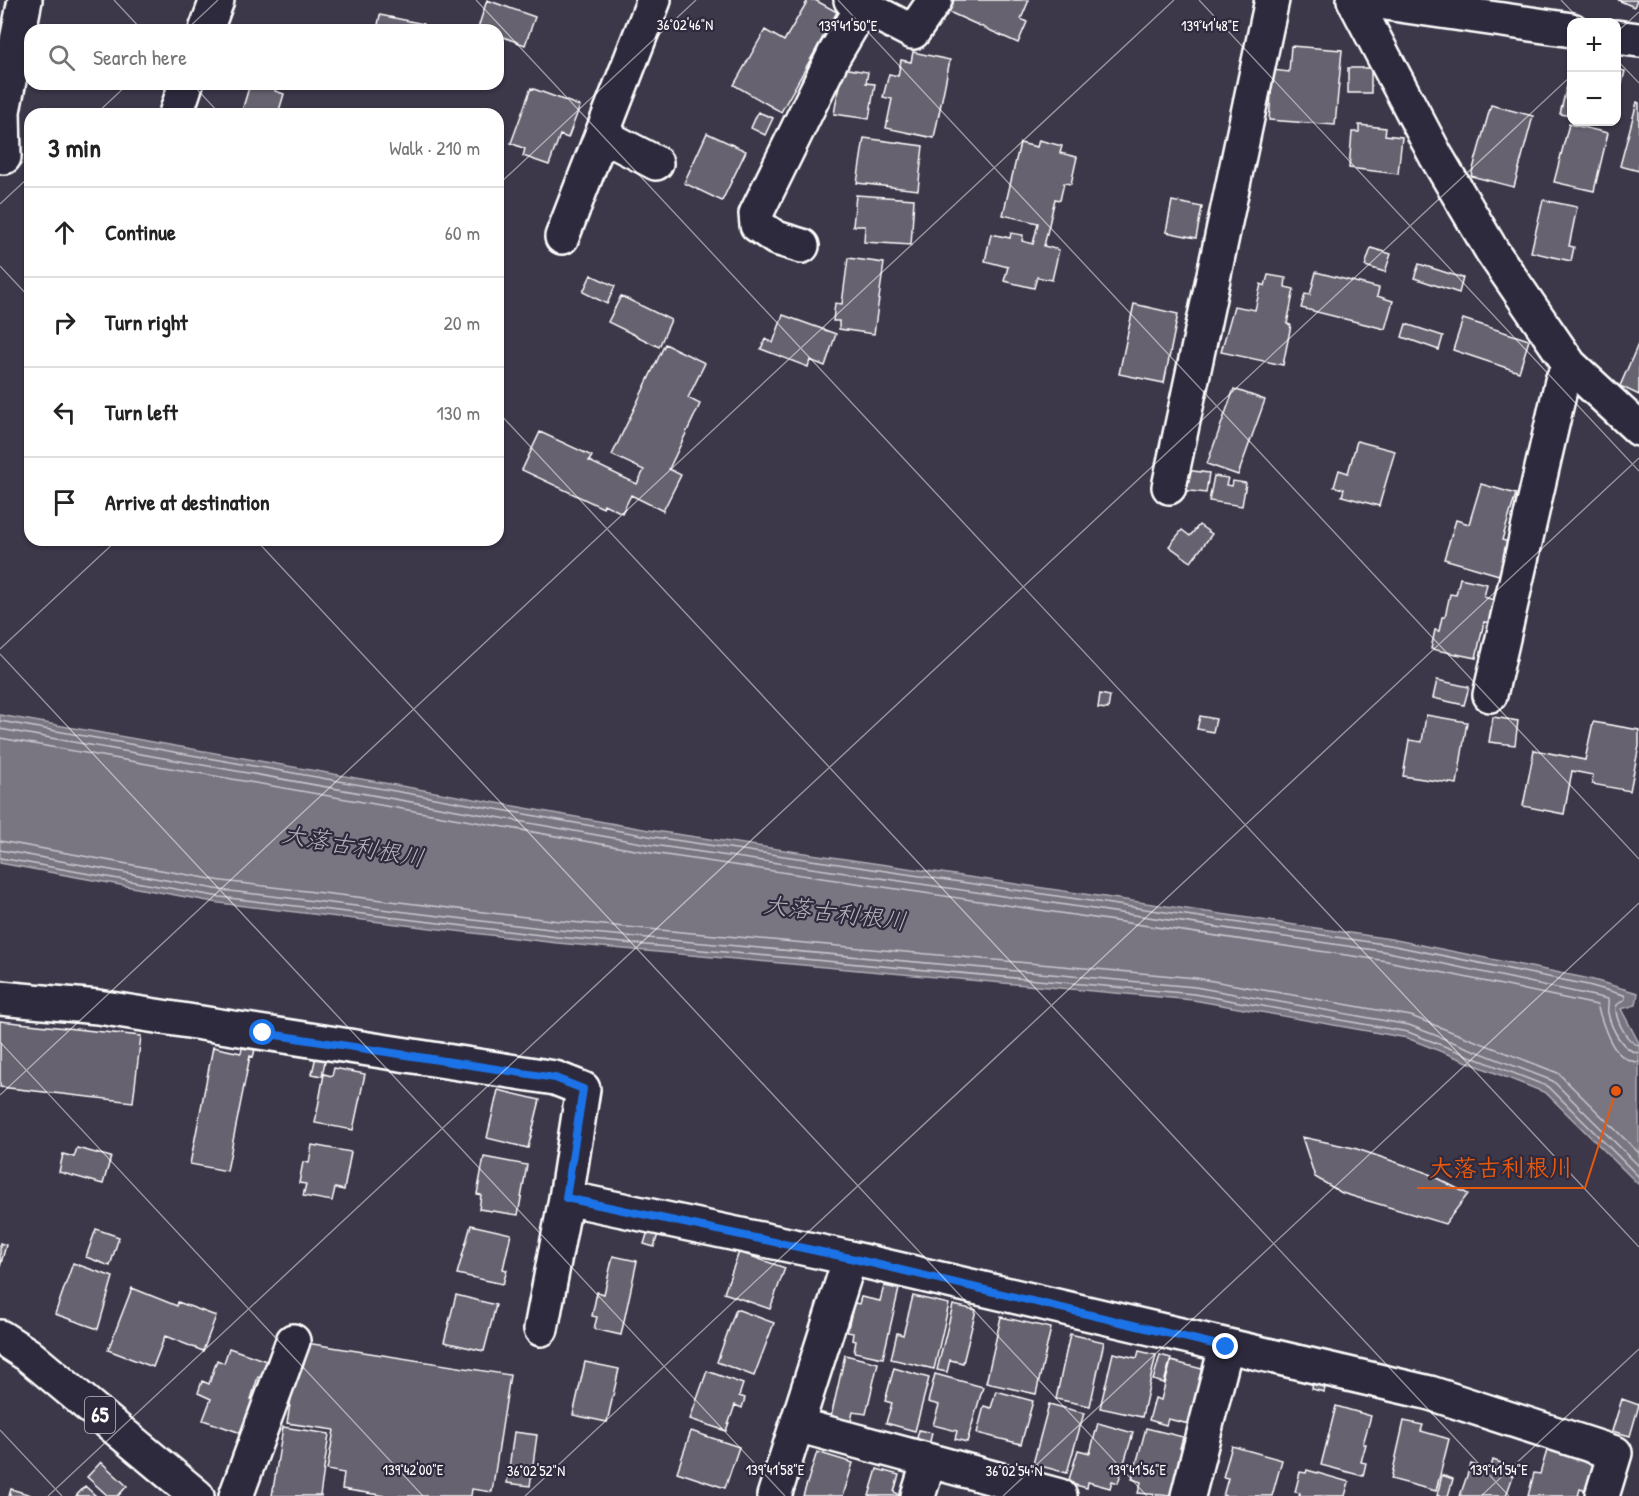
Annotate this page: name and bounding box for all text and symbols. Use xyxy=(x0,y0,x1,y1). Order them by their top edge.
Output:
text: 36°02'46"N xyxy=(657,14,713,35)
text: 139°41'50"E xyxy=(819,15,878,36)
text: 139°41'48"E xyxy=(1181,15,1239,36)
map controls xyxy=(1567,18,1621,126)
button: + xyxy=(1567,18,1621,72)
search box xyxy=(24,24,504,90)
icon: search xyxy=(45,41,78,74)
text: Search here xyxy=(93,42,187,72)
button: − xyxy=(1567,72,1621,126)
text: 3 min xyxy=(48,130,101,165)
text: Walk · 210 m xyxy=(389,134,480,161)
icon: ahead xyxy=(48,216,81,249)
text: Continue xyxy=(105,217,176,247)
text: 60 m xyxy=(445,219,480,246)
icon: right xyxy=(48,306,81,339)
text: Turn right xyxy=(105,307,188,337)
text: 20 m xyxy=(443,309,480,336)
icon: left xyxy=(48,396,81,429)
text: Turn left xyxy=(105,397,178,427)
text: 130 m xyxy=(437,399,480,426)
icon: arrive xyxy=(48,486,81,519)
text: Arrive at destination xyxy=(105,487,270,517)
water label: 大落古利根川 xyxy=(279,817,427,873)
water label: 大落古利根川 xyxy=(762,887,909,937)
route start xyxy=(249,1019,275,1045)
callout: 大落古利根川 xyxy=(1417,1146,1585,1188)
text: 大落古利根川 xyxy=(1429,1151,1573,1183)
route end xyxy=(1212,1333,1238,1359)
road number: 65 xyxy=(85,1397,115,1433)
text: 139°42'00"E xyxy=(383,1459,444,1480)
text: 139°41'58"E xyxy=(746,1459,805,1480)
text: 139°41'56"E xyxy=(1108,1459,1166,1480)
text: 139°41'54"E xyxy=(1470,1459,1528,1480)
text: 36°02'52"N xyxy=(507,1460,565,1481)
text: 36°02'54"N xyxy=(986,1460,1042,1481)

